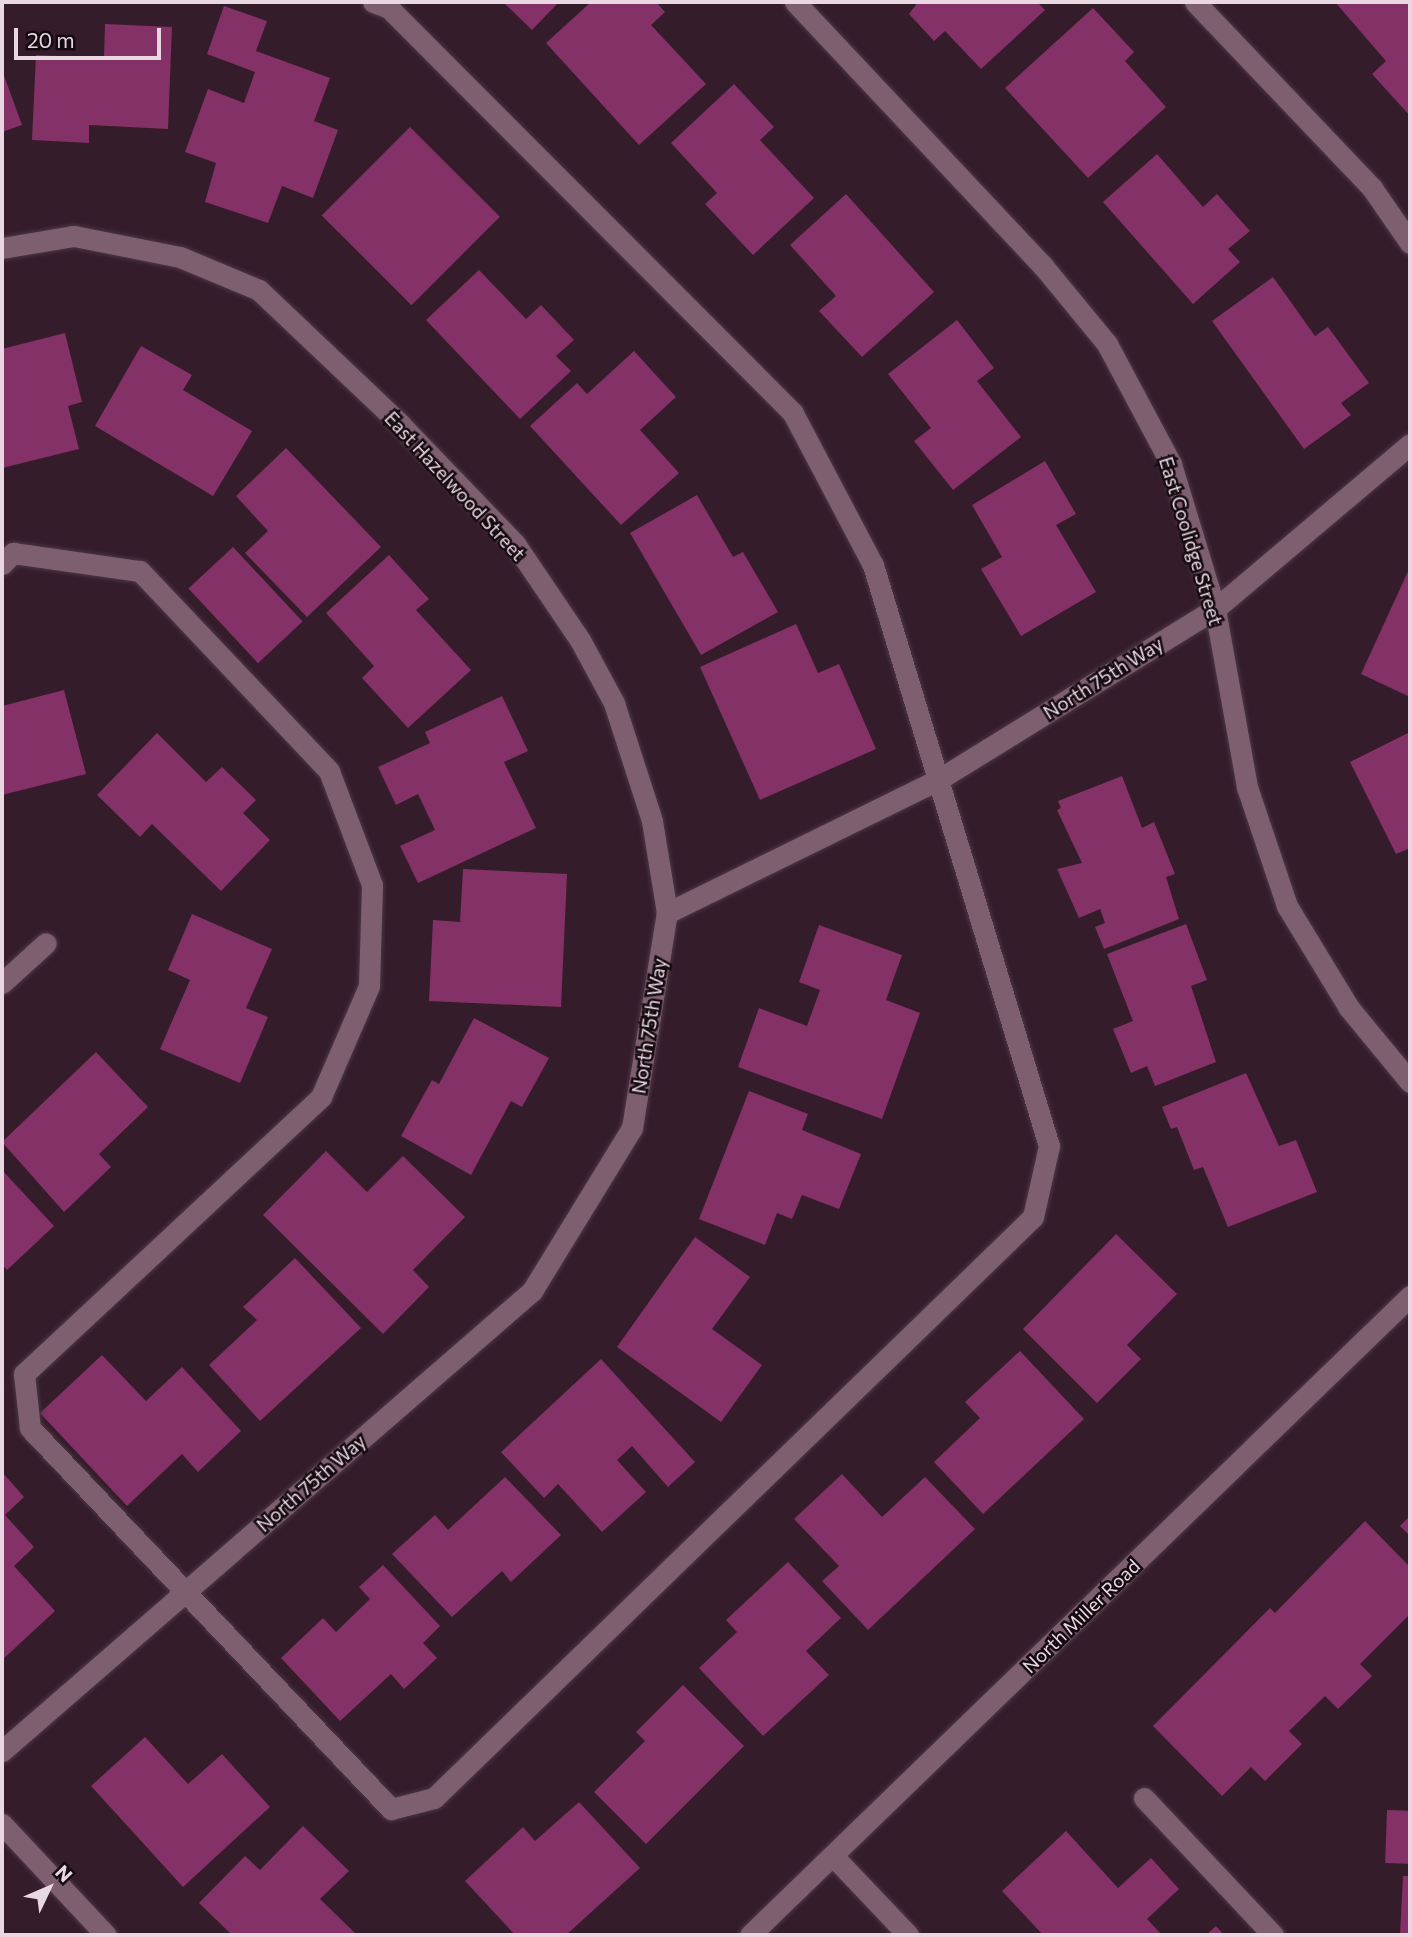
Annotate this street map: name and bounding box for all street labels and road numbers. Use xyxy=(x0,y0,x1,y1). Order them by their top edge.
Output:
street label: East Hazelwood Street xyxy=(380,407,530,565)
street label: East Coolidge Street xyxy=(1154,454,1228,628)
street label: North 75th Way xyxy=(1039,632,1167,724)
street label: North 75th Way xyxy=(627,957,671,1095)
street label: North 75th Way xyxy=(252,1430,370,1536)
street label: North Miller Road xyxy=(1018,1554,1144,1678)

